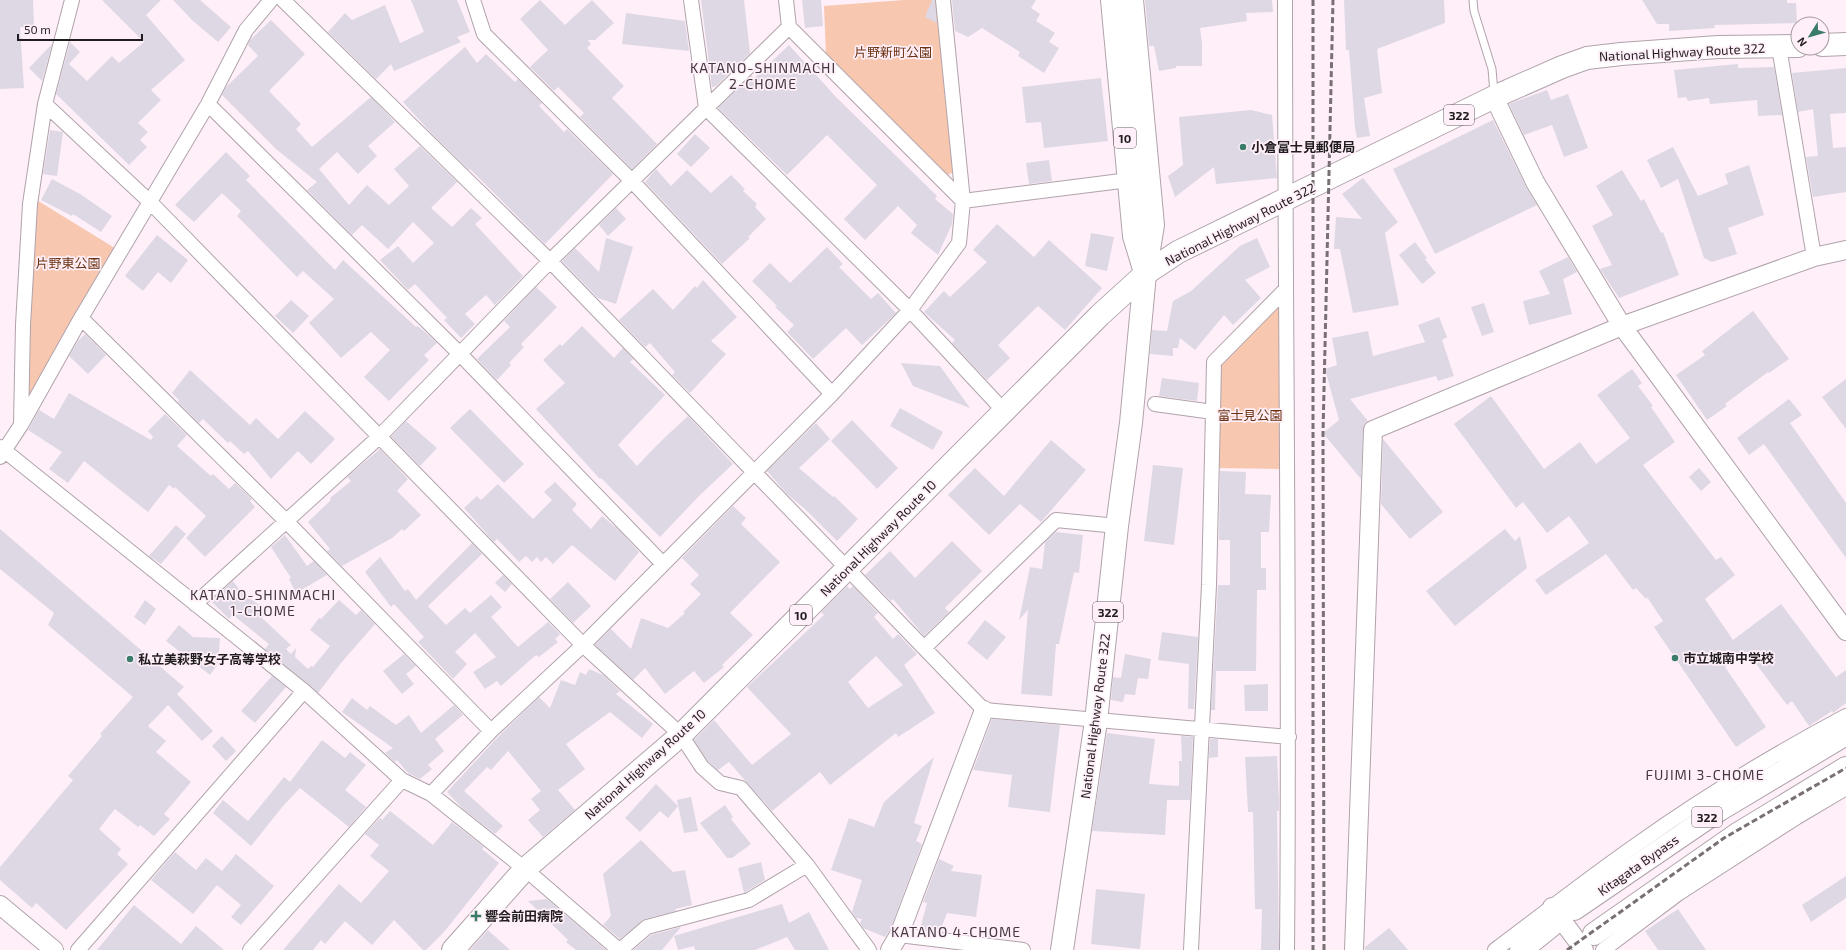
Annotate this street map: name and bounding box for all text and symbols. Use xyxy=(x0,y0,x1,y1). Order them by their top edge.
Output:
scale bar xyxy=(18,16,142,42)
north arrow xyxy=(1790,16,1830,56)
text: 50 m xyxy=(24,22,51,36)
text: N xyxy=(1794,35,1809,49)
street label: National Highway Route 322 xyxy=(1598,40,1766,64)
park label: 片野新町公園 xyxy=(854,44,932,60)
district label: KATANO-SHINMACHI 2-CHOME xyxy=(690,59,836,92)
road number: 322 xyxy=(1444,105,1474,125)
road number: 10 xyxy=(1114,128,1136,148)
place label: 小倉富士見郵便局 xyxy=(1251,139,1355,155)
marker: 小倉富士見郵便局 xyxy=(1238,142,1248,152)
street label: National Highway Route 322 xyxy=(1162,179,1318,269)
park label: 片野東公園 xyxy=(35,255,101,271)
park label: 富士見公園 xyxy=(1217,407,1283,423)
street label: National Highway Route 10 xyxy=(817,477,939,599)
district label: KATANO-SHINMACHI 1-CHOME xyxy=(190,586,336,619)
road number: 322 xyxy=(1093,602,1123,622)
road number: 10 xyxy=(790,605,812,625)
street label: National Highway Route 322 xyxy=(1077,632,1113,800)
place label: 市立城南中学校 xyxy=(1683,650,1774,666)
place label: 私立美萩野女子高等学校 xyxy=(138,651,281,667)
marker: 市立城南中学校 xyxy=(1670,653,1680,663)
marker: 私立美萩野女子高等学校 xyxy=(125,654,135,664)
street label: National Highway Route 10 xyxy=(581,705,709,823)
district label: FUJIMI 3-CHOME xyxy=(1646,766,1765,783)
road number: 322 xyxy=(1692,807,1722,827)
street label: Kitagata Bypass xyxy=(1594,831,1682,899)
place label: 響会前田病院 xyxy=(485,908,563,924)
marker: 響会前田病院 xyxy=(470,910,482,922)
district label: KATANO 4-CHOME xyxy=(891,923,1021,940)

